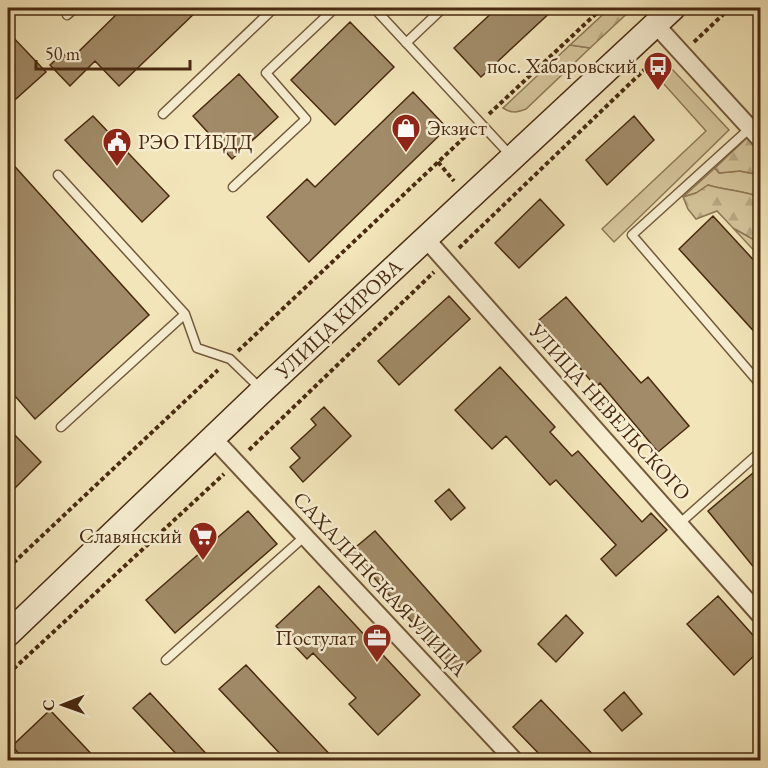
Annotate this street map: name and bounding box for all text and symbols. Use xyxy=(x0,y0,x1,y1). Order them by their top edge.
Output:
scale bar xyxy=(36,33,190,71)
text: 50 m xyxy=(45,42,80,65)
bus stop icon: пос. Хабаровский xyxy=(642,50,674,92)
place label: пос. Хабаровский xyxy=(487,52,637,79)
shop icon: Экзист xyxy=(390,112,422,154)
place label: Экзист xyxy=(427,114,487,141)
public building icon: РЭО ГИБДД xyxy=(101,126,133,168)
place label: РЭО ГИБДД xyxy=(138,128,253,155)
street label: УЛИЦА КИРОВА xyxy=(269,253,408,385)
street label: УЛИЦА НЕВЕЛЬСКОГО xyxy=(523,317,697,506)
street label: САХАЛИНСКАЯ УЛИЦА xyxy=(287,485,474,682)
supermarket icon: Славянский xyxy=(187,520,219,562)
place label: Славянский xyxy=(79,522,182,549)
office icon: Постулат xyxy=(361,622,393,664)
place label: Постулат xyxy=(275,624,356,651)
north arrow xyxy=(33,675,93,735)
text: С xyxy=(38,699,59,711)

